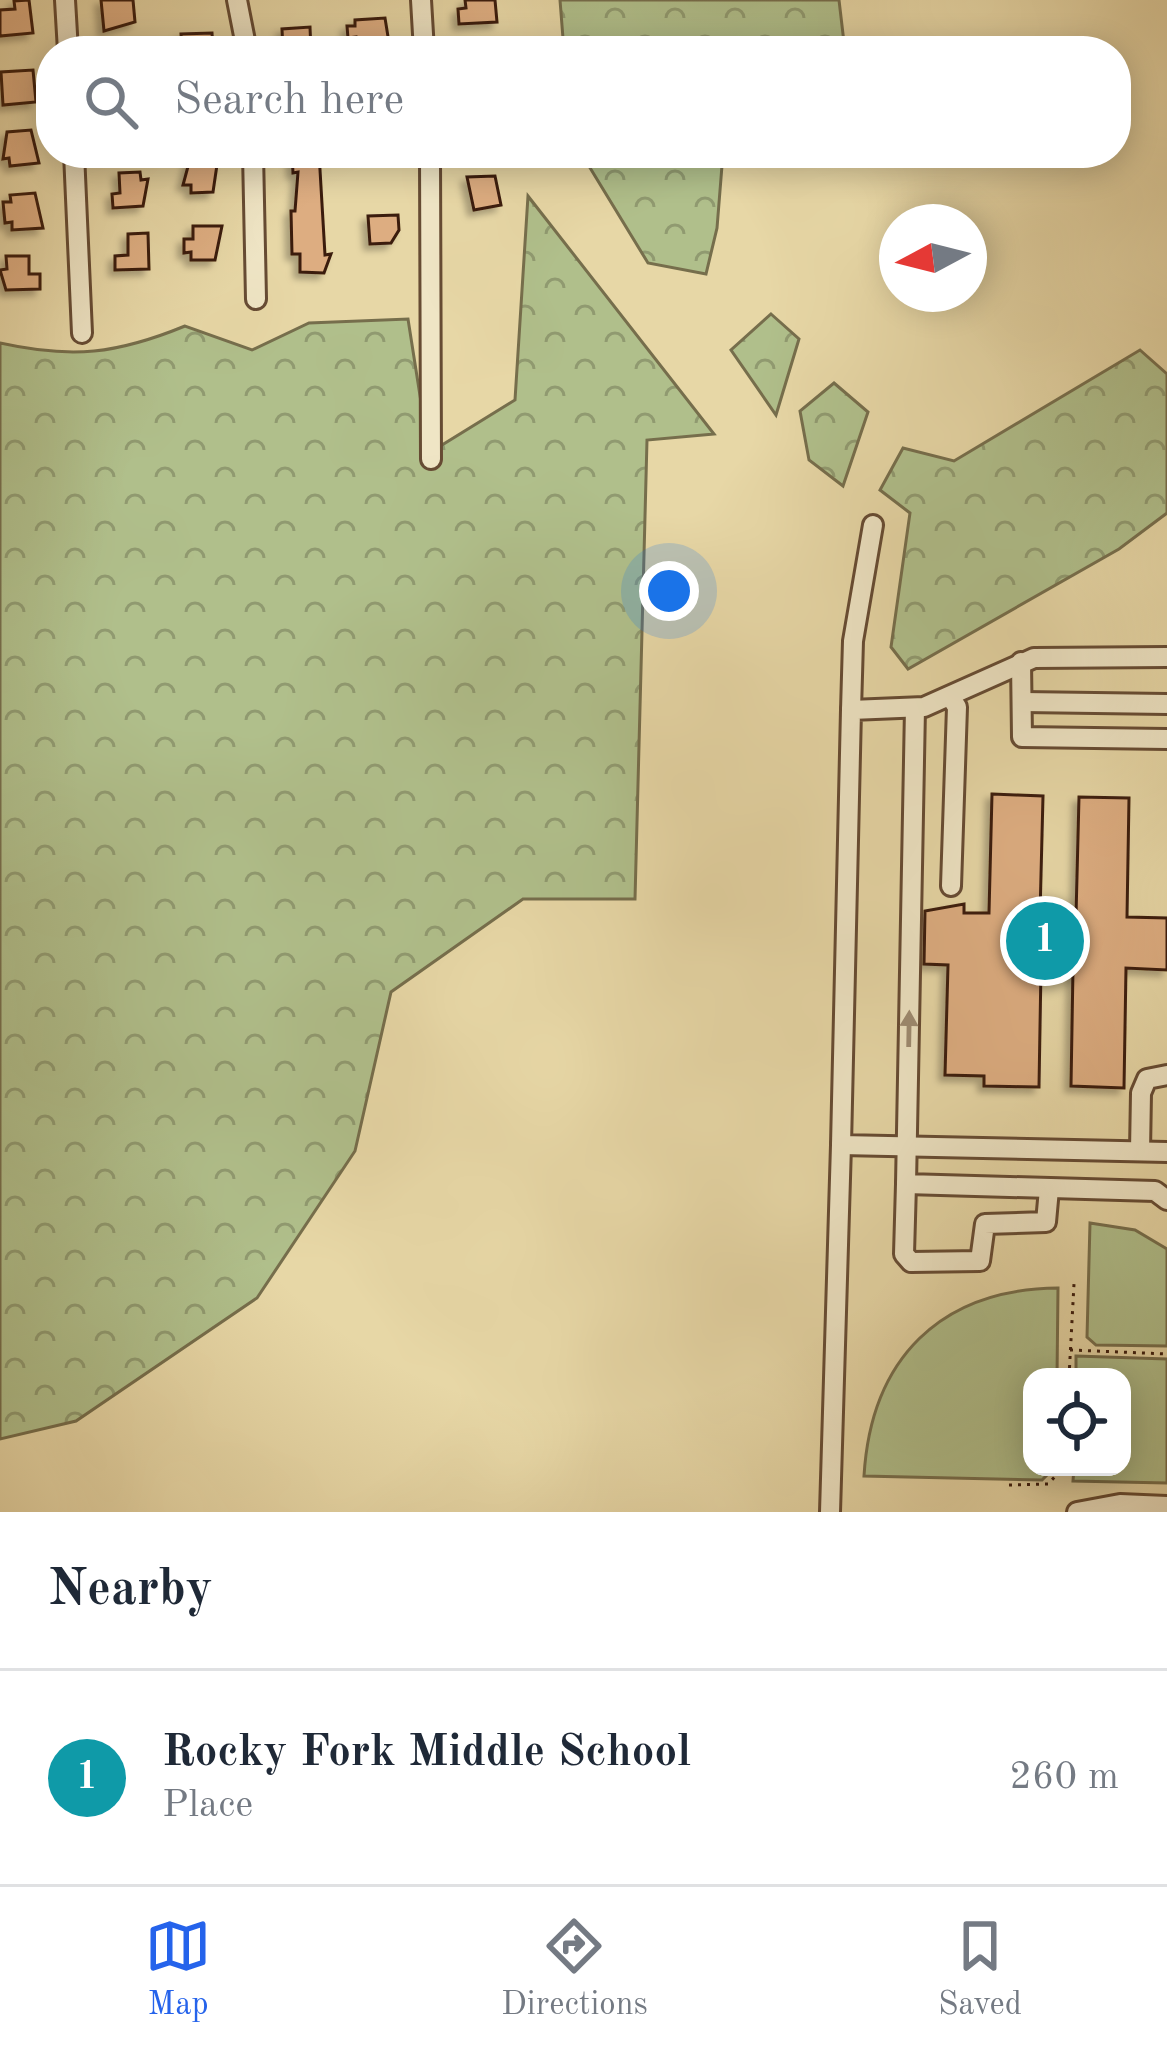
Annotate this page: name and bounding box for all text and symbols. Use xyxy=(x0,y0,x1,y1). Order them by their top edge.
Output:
search box xyxy=(36,36,1131,168)
icon: search xyxy=(78,69,144,135)
text: Search here xyxy=(174,79,404,124)
north arrow xyxy=(879,204,987,312)
your location xyxy=(639,561,699,621)
pin: 1 xyxy=(1006,896,1084,986)
one-way arrow xyxy=(900,1009,919,1047)
map controls xyxy=(1023,1368,1131,1476)
button: locate xyxy=(1023,1368,1131,1476)
text: Nearby xyxy=(48,1565,213,1616)
text: Rocky Fork Middle School xyxy=(162,1731,691,1776)
text: 1 xyxy=(76,1758,98,1797)
text: 260 m xyxy=(1009,1758,1119,1797)
text: Place xyxy=(162,1786,253,1825)
tab: Map xyxy=(145,1913,211,2026)
tab: Directions xyxy=(501,1913,648,2026)
tab: Saved xyxy=(938,1913,1022,2026)

